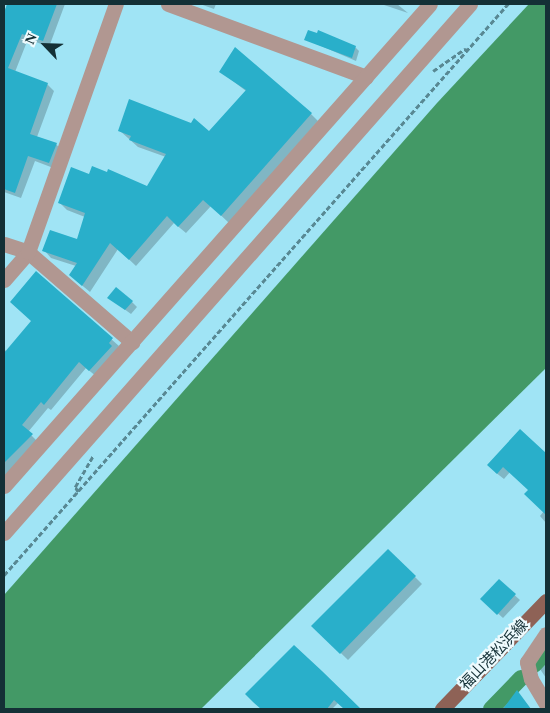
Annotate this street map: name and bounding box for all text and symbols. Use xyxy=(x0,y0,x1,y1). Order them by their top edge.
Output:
north arrow xyxy=(20,20,70,70)
text: N xyxy=(22,31,40,46)
street label: 福山港松浜線 xyxy=(456,616,532,694)

